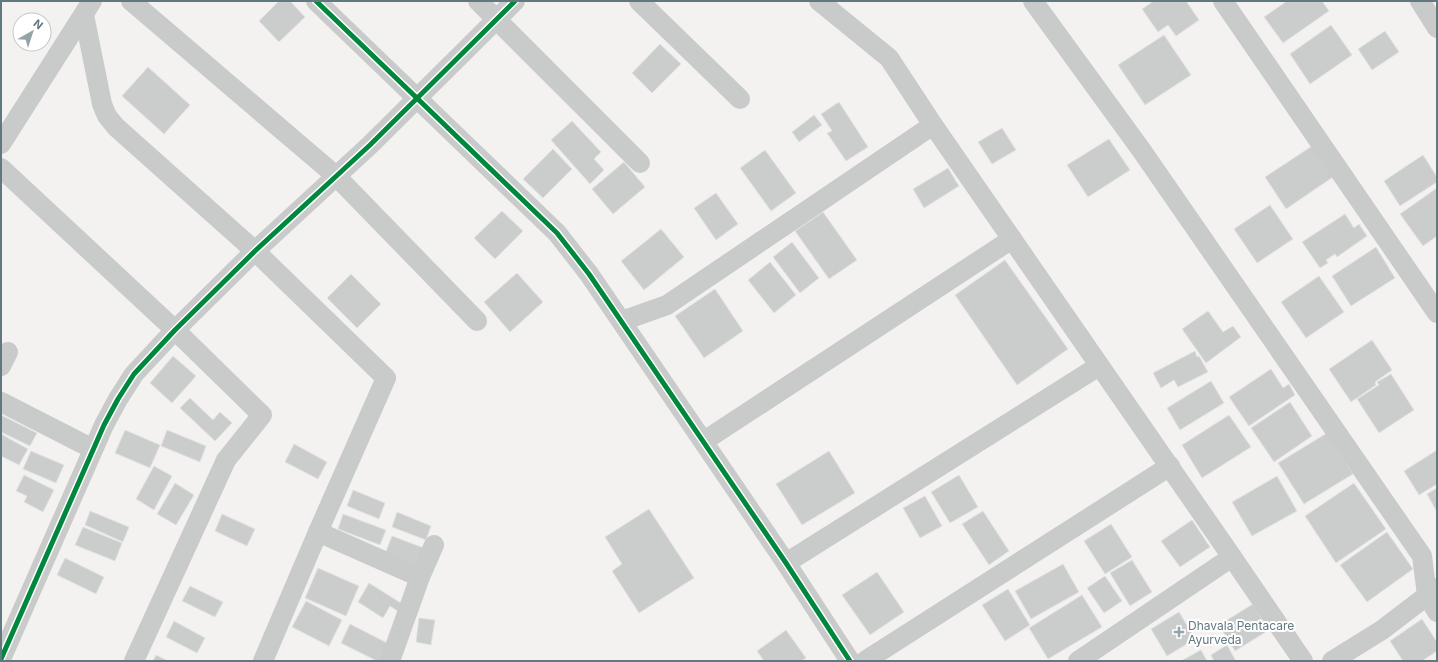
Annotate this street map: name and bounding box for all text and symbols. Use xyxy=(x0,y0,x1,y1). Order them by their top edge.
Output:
north arrow xyxy=(12,12,52,52)
text: N xyxy=(31,16,46,32)
place label: Dhavala Pentacare Ayurveda xyxy=(1188,618,1294,647)
marker: Dhavala Pentacare Ayurveda xyxy=(1173,626,1185,638)

